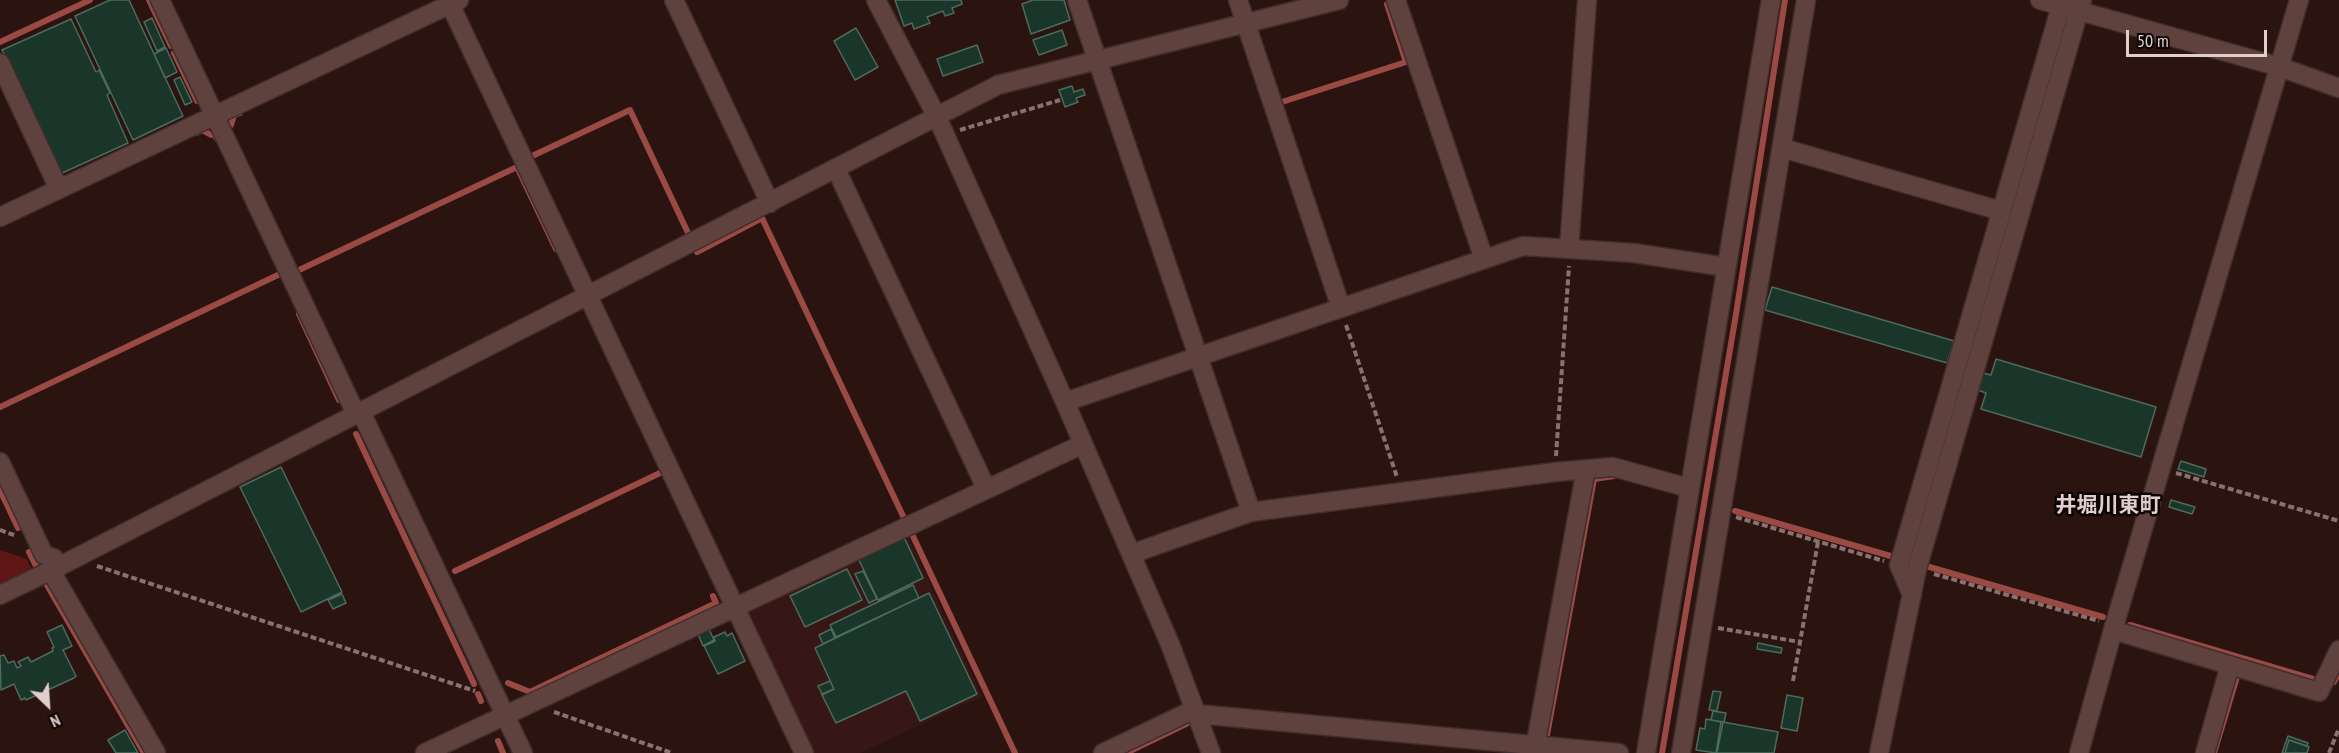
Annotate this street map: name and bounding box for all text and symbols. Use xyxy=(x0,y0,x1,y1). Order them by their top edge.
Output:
scale bar xyxy=(2129,18,2270,56)
text: 50 m xyxy=(2137,29,2169,52)
district label: 井堀川東町 xyxy=(2056,493,2160,519)
north arrow xyxy=(18,675,78,735)
text: N xyxy=(47,710,64,732)

